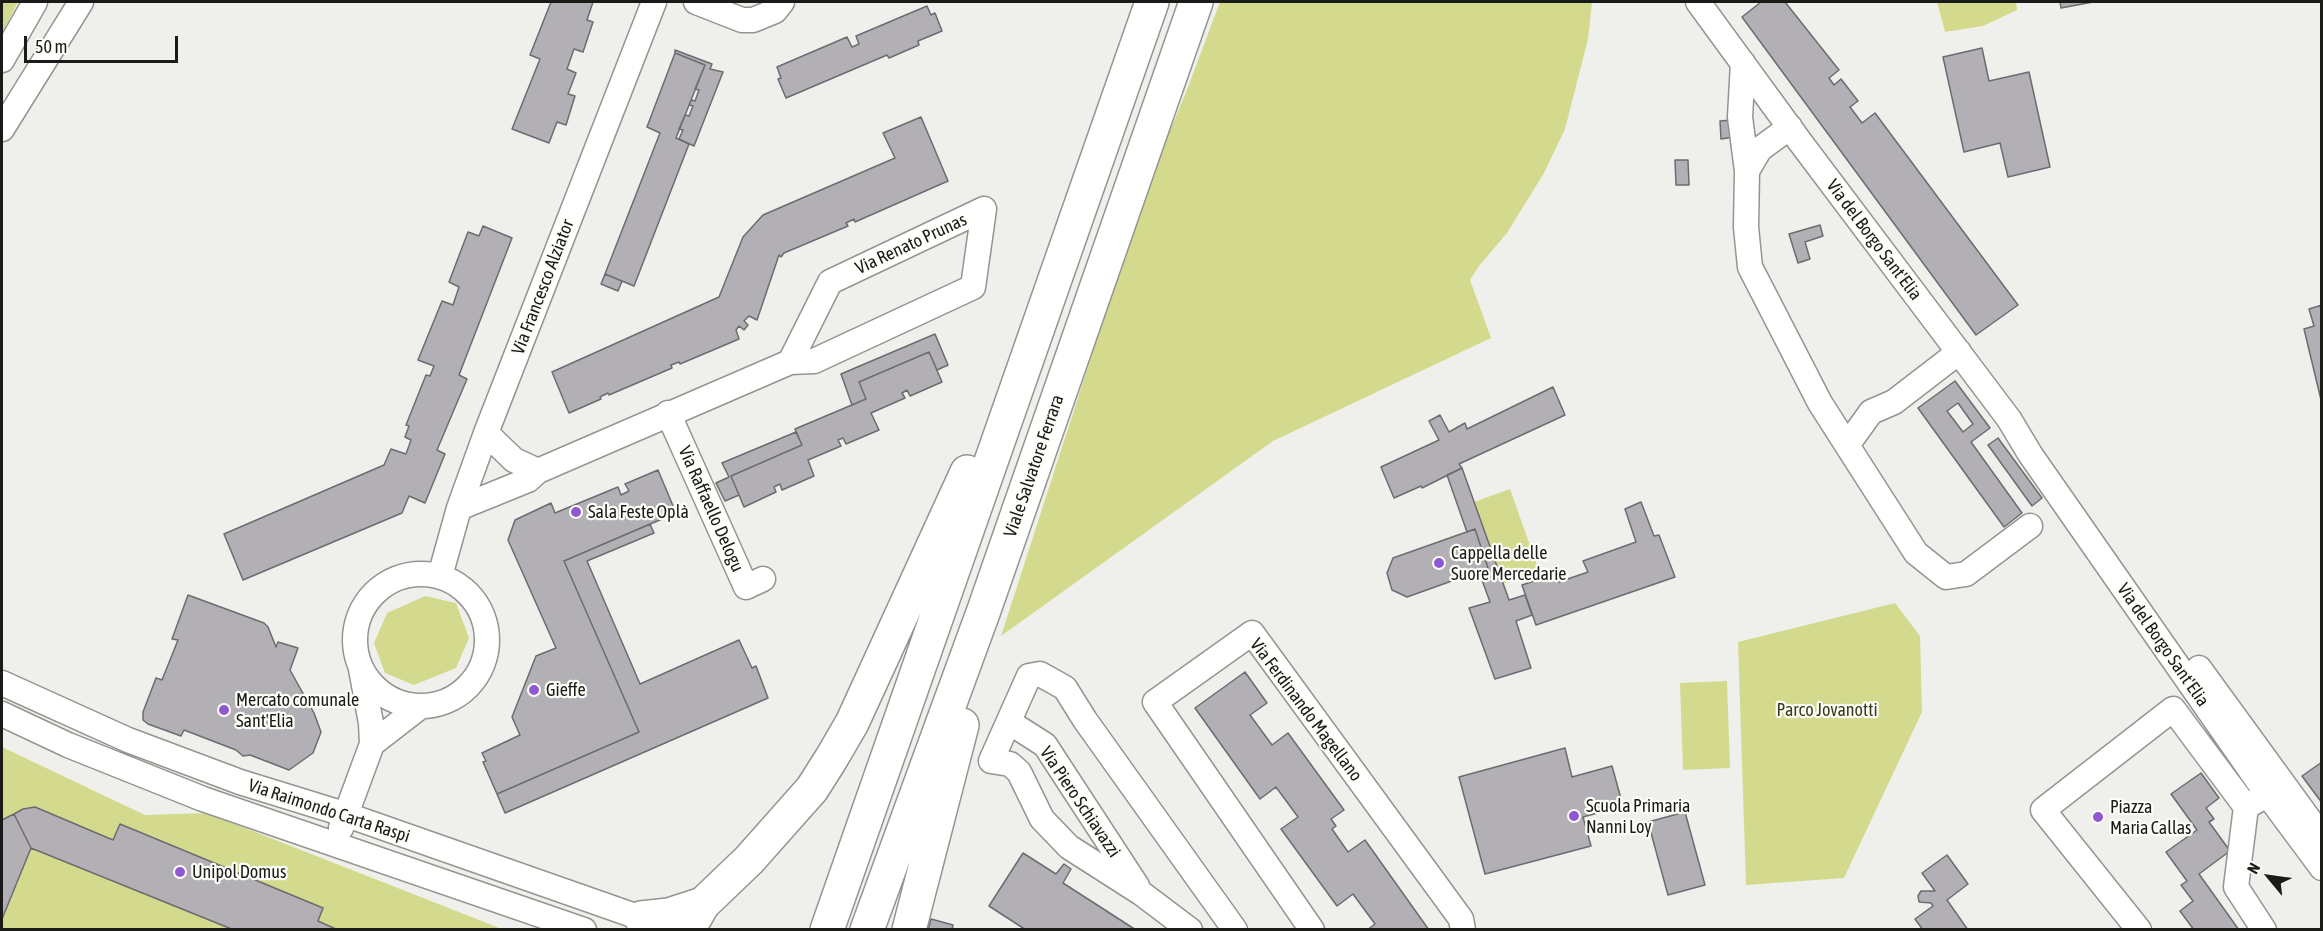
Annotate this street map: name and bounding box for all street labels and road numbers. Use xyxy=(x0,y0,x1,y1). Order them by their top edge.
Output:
street label: Via del Borgo Sant'Elia xyxy=(1822,175,1926,305)
street label: Via Renato Prunas xyxy=(852,209,970,279)
street label: Via Francesco Alziator xyxy=(507,216,579,358)
street label: Viale Salvatore Ferrara xyxy=(1000,392,1068,540)
street label: Via Raffaello Delogu xyxy=(674,443,748,575)
street label: Via del Borgo Sant'Elia xyxy=(2112,579,2214,711)
street label: Via Ferdinando Magellano xyxy=(1245,634,1367,786)
street label: Via Piero Schiavazzi xyxy=(1035,743,1125,861)
street label: Via Raimondo Carta Raspi xyxy=(245,775,413,847)

